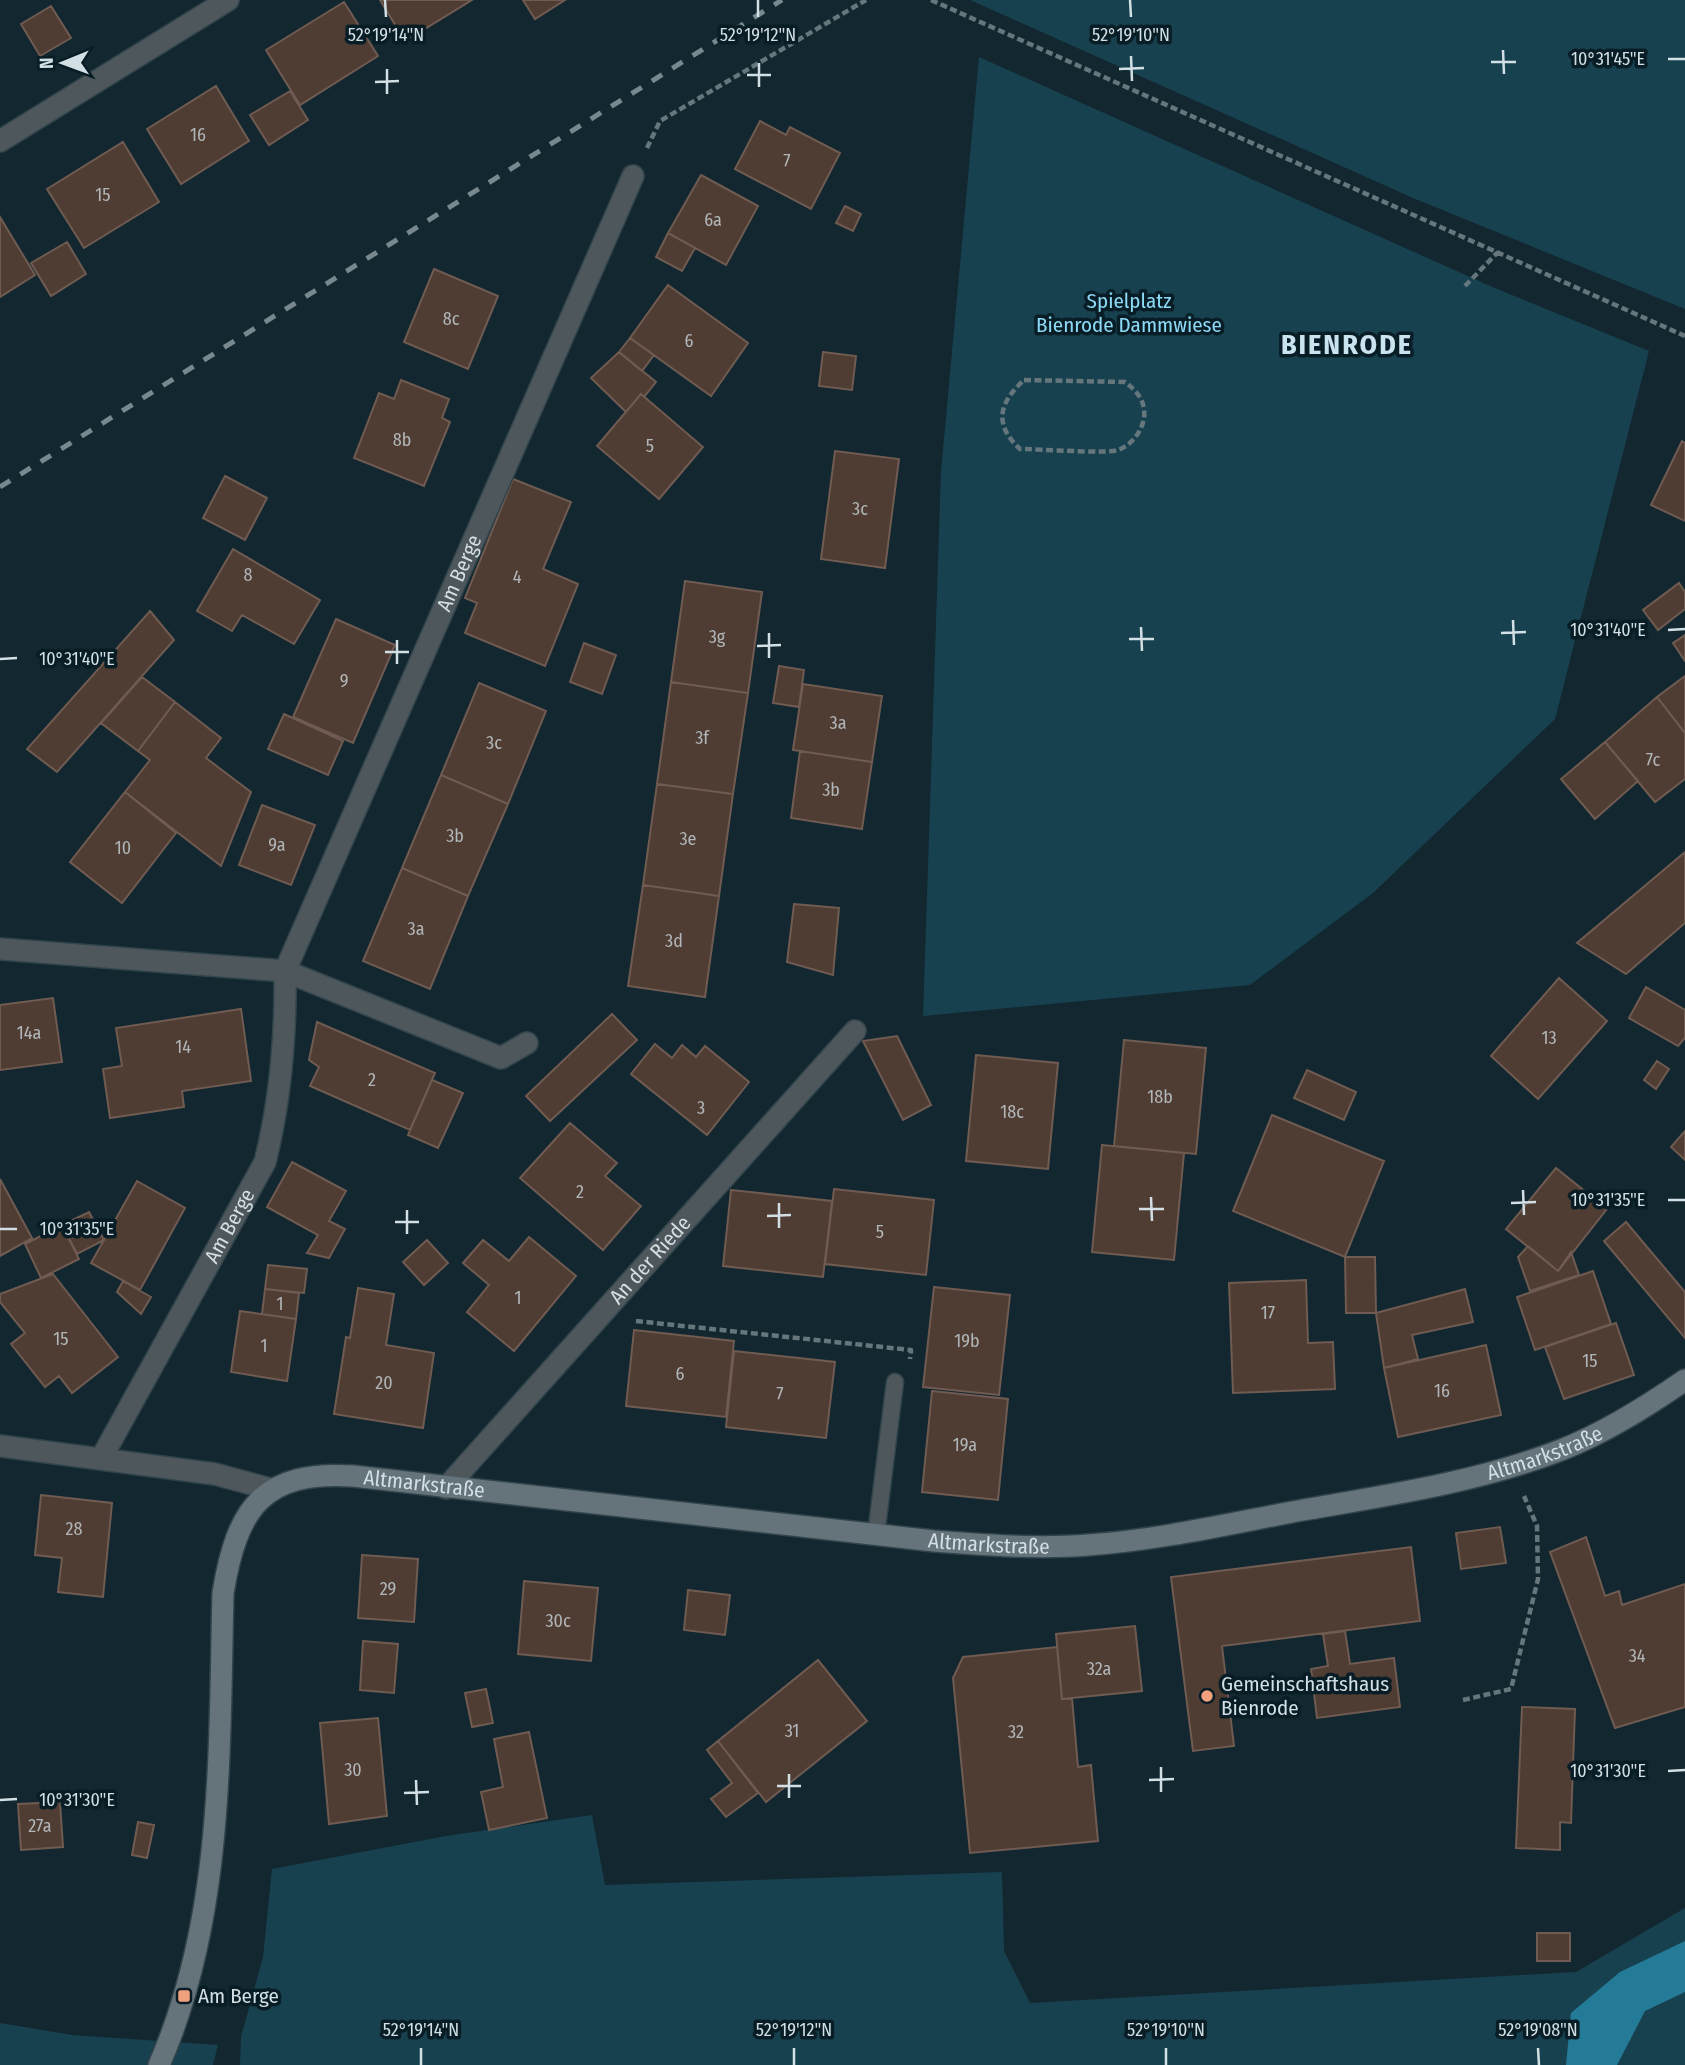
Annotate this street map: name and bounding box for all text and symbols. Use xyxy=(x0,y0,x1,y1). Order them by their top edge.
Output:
text: 52°19'14"N xyxy=(348,24,424,46)
text: 52°19'12"N xyxy=(720,24,796,46)
text: 52°19'10"N xyxy=(1092,24,1170,46)
north arrow xyxy=(28,28,98,98)
text: 10°31'45"E xyxy=(1571,48,1645,70)
text: N xyxy=(35,57,58,69)
house number: 16 xyxy=(190,124,206,146)
house number: 7 xyxy=(783,150,791,172)
house number: 15 xyxy=(95,184,111,206)
house number: 6a xyxy=(704,209,722,231)
park label: Spielplatz Bienrode Dammwiese xyxy=(1036,288,1222,338)
house number: 8c xyxy=(443,308,460,330)
district label: BIENRODE xyxy=(1281,328,1413,361)
house number: 6 xyxy=(685,330,694,352)
house number: 8b xyxy=(393,429,411,451)
house number: 5 xyxy=(646,435,654,457)
house number: 3c xyxy=(852,498,868,520)
street label: Am Berge xyxy=(431,531,487,615)
house number: 8 xyxy=(244,564,253,586)
house number: 4 xyxy=(513,566,522,588)
text: 10°31'40"E xyxy=(1570,619,1646,641)
house number: 3g xyxy=(709,626,726,648)
text: 10°31'40"E xyxy=(39,648,115,670)
house number: 9 xyxy=(340,670,348,692)
house number: 3a xyxy=(830,712,847,734)
house number: 3f xyxy=(695,727,710,749)
house number: 3c xyxy=(486,732,502,754)
house number: 7c xyxy=(1646,749,1661,771)
house number: 3b xyxy=(822,779,840,801)
house number: 3b xyxy=(446,825,464,847)
house number: 3e xyxy=(679,828,697,850)
house number: 9a xyxy=(268,834,286,856)
house number: 10 xyxy=(115,837,131,859)
house number: 3a xyxy=(408,918,425,940)
house number: 3d xyxy=(665,930,683,952)
house number: 14a xyxy=(17,1022,41,1044)
house number: 13 xyxy=(1541,1027,1557,1049)
house number: 14 xyxy=(175,1036,191,1058)
house number: 2 xyxy=(368,1069,376,1091)
house number: 18b xyxy=(1147,1086,1173,1108)
house number: 3 xyxy=(697,1097,705,1119)
house number: 18c xyxy=(1000,1101,1024,1123)
house number: 2 xyxy=(576,1181,584,1203)
street label: Am Berge xyxy=(199,1184,261,1268)
text: 10°31'35"E xyxy=(1571,1189,1645,1211)
street label: An der Riede xyxy=(604,1210,696,1310)
text: 10°31'35"E xyxy=(40,1218,114,1240)
house number: 5 xyxy=(876,1221,884,1243)
house number: 1 xyxy=(514,1287,522,1309)
house number: 1 xyxy=(276,1293,284,1315)
house number: 17 xyxy=(1261,1302,1275,1324)
house number: 15 xyxy=(53,1328,69,1350)
house number: 19b xyxy=(954,1330,980,1352)
house number: 1 xyxy=(260,1335,268,1357)
house number: 15 xyxy=(1582,1350,1598,1372)
house number: 6 xyxy=(676,1363,685,1385)
house number: 20 xyxy=(375,1372,393,1394)
house number: 16 xyxy=(1434,1380,1450,1402)
house number: 7 xyxy=(776,1383,784,1405)
street label: Altmarkstraße xyxy=(1484,1420,1607,1486)
house number: 19a xyxy=(953,1434,977,1456)
street label: Altmarkstraße xyxy=(362,1464,486,1504)
house number: 28 xyxy=(66,1518,82,1540)
street label: Altmarkstraße xyxy=(927,1527,1050,1560)
house number: 29 xyxy=(380,1578,396,1600)
house number: 30c xyxy=(545,1610,571,1632)
house number: 34 xyxy=(1629,1645,1646,1667)
house number: 32a xyxy=(1087,1658,1111,1680)
place label: Gemeinschaftshaus Bienrode xyxy=(1221,1671,1389,1721)
marker: Gemeinschaftshaus Bienrode xyxy=(1199,1688,1215,1704)
house number: 31 xyxy=(785,1720,799,1742)
house number: 32 xyxy=(1008,1721,1024,1743)
house number: 30 xyxy=(344,1759,362,1781)
text: 10°31'30"E xyxy=(1570,1760,1646,1782)
text: 10°31'30"E xyxy=(39,1789,115,1811)
house number: 27a xyxy=(28,1815,52,1837)
place label: Am Berge xyxy=(198,1983,279,2009)
marker: Am Berge xyxy=(176,1988,192,2004)
text: 52°19'14"N xyxy=(383,2019,459,2041)
text: 52°19'12"N xyxy=(756,2019,832,2041)
text: 52°19'10"N xyxy=(1127,2019,1205,2041)
text: 52°19'08"N xyxy=(1498,2019,1578,2041)

